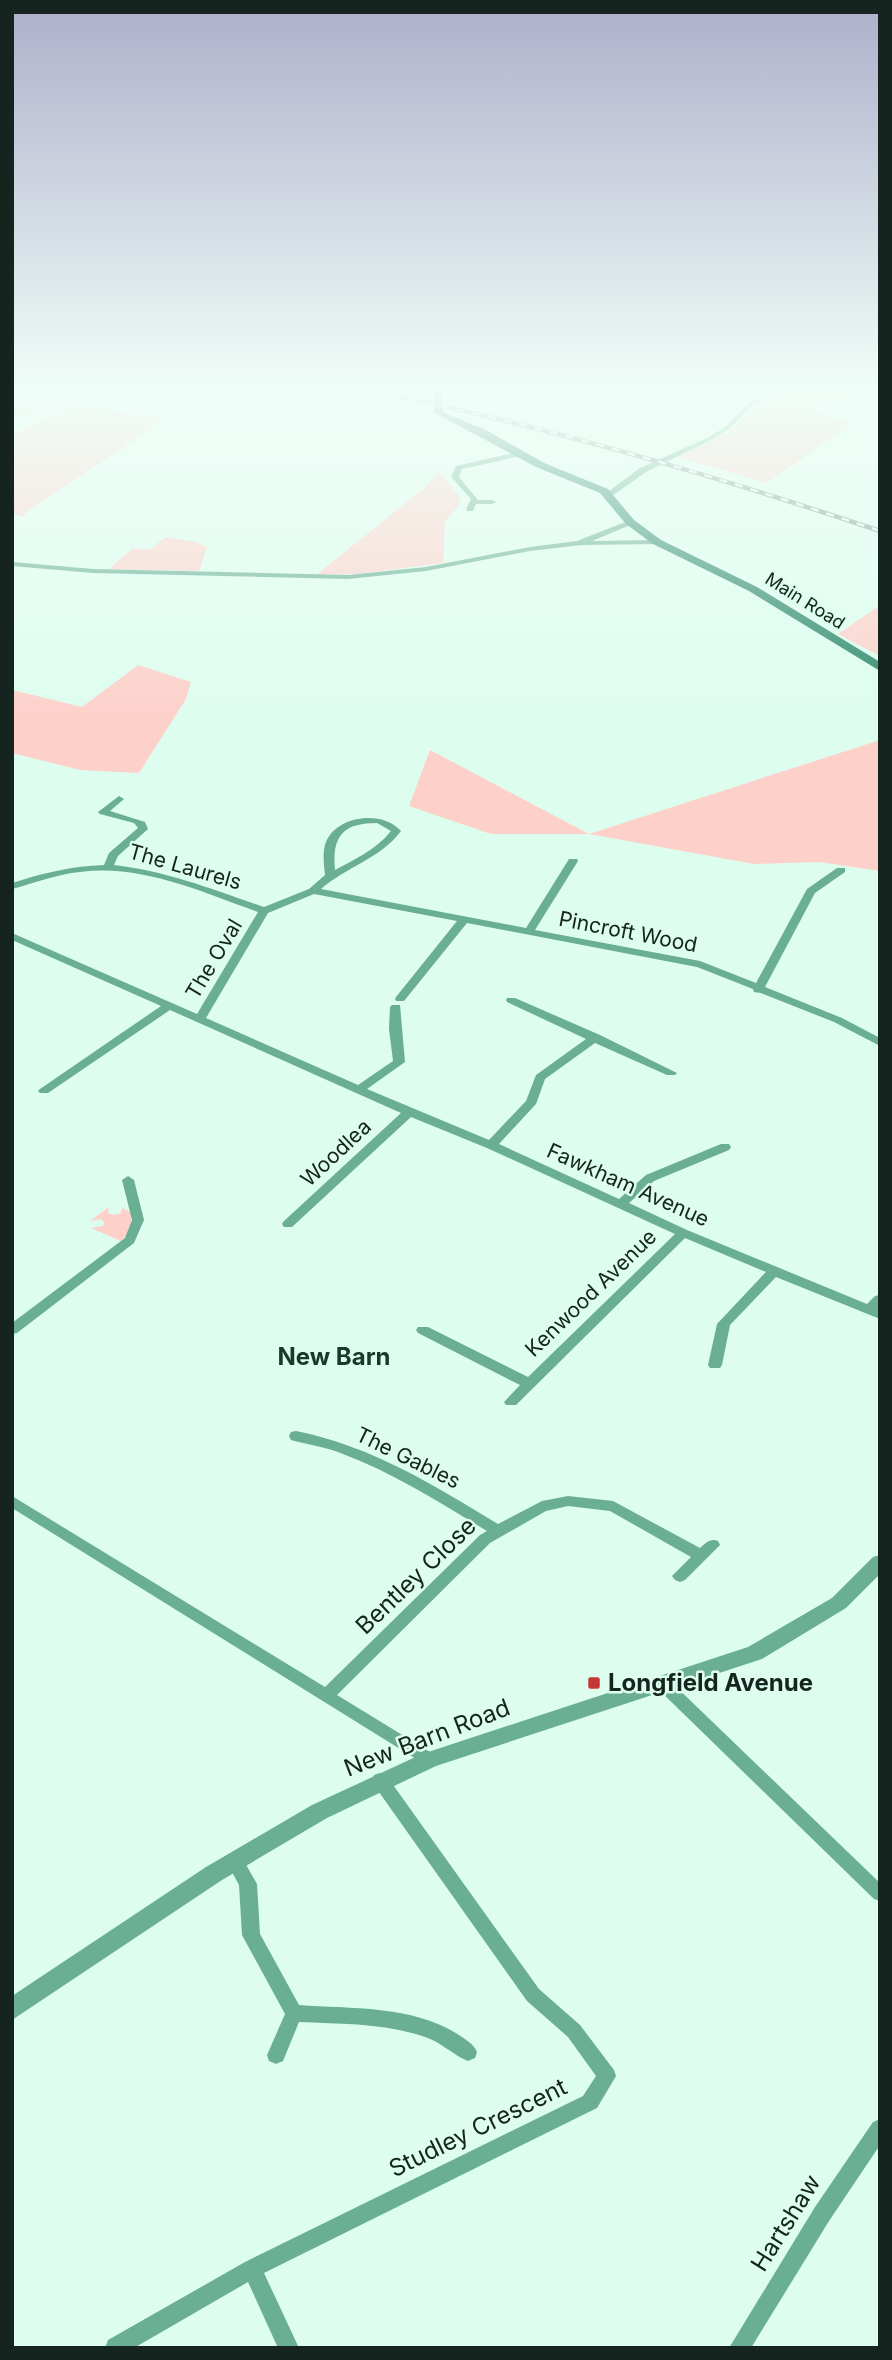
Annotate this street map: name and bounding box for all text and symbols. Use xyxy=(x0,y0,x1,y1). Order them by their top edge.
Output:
street label: Main Road xyxy=(762,568,849,633)
street label: The Laurels xyxy=(126,838,244,895)
street label: Pincroft Wood xyxy=(557,906,699,957)
street label: The Oval xyxy=(180,914,247,1003)
street label: Woodlea xyxy=(295,1114,376,1191)
street label: Fawkham Avenue xyxy=(543,1138,713,1231)
street label: Kenwood Avenue xyxy=(520,1224,661,1362)
district label: New Barn xyxy=(277,1342,391,1371)
street label: The Gables xyxy=(352,1422,464,1494)
street label: Bentley Close xyxy=(350,1511,482,1640)
place label: Longfield Avenue xyxy=(608,1668,813,1697)
marker: Longfield Avenue xyxy=(586,1675,602,1691)
street label: New Barn Road xyxy=(340,1693,514,1783)
street label: Studley Crescent xyxy=(384,2072,572,2183)
street label: Hartshaw xyxy=(745,2169,827,2276)

